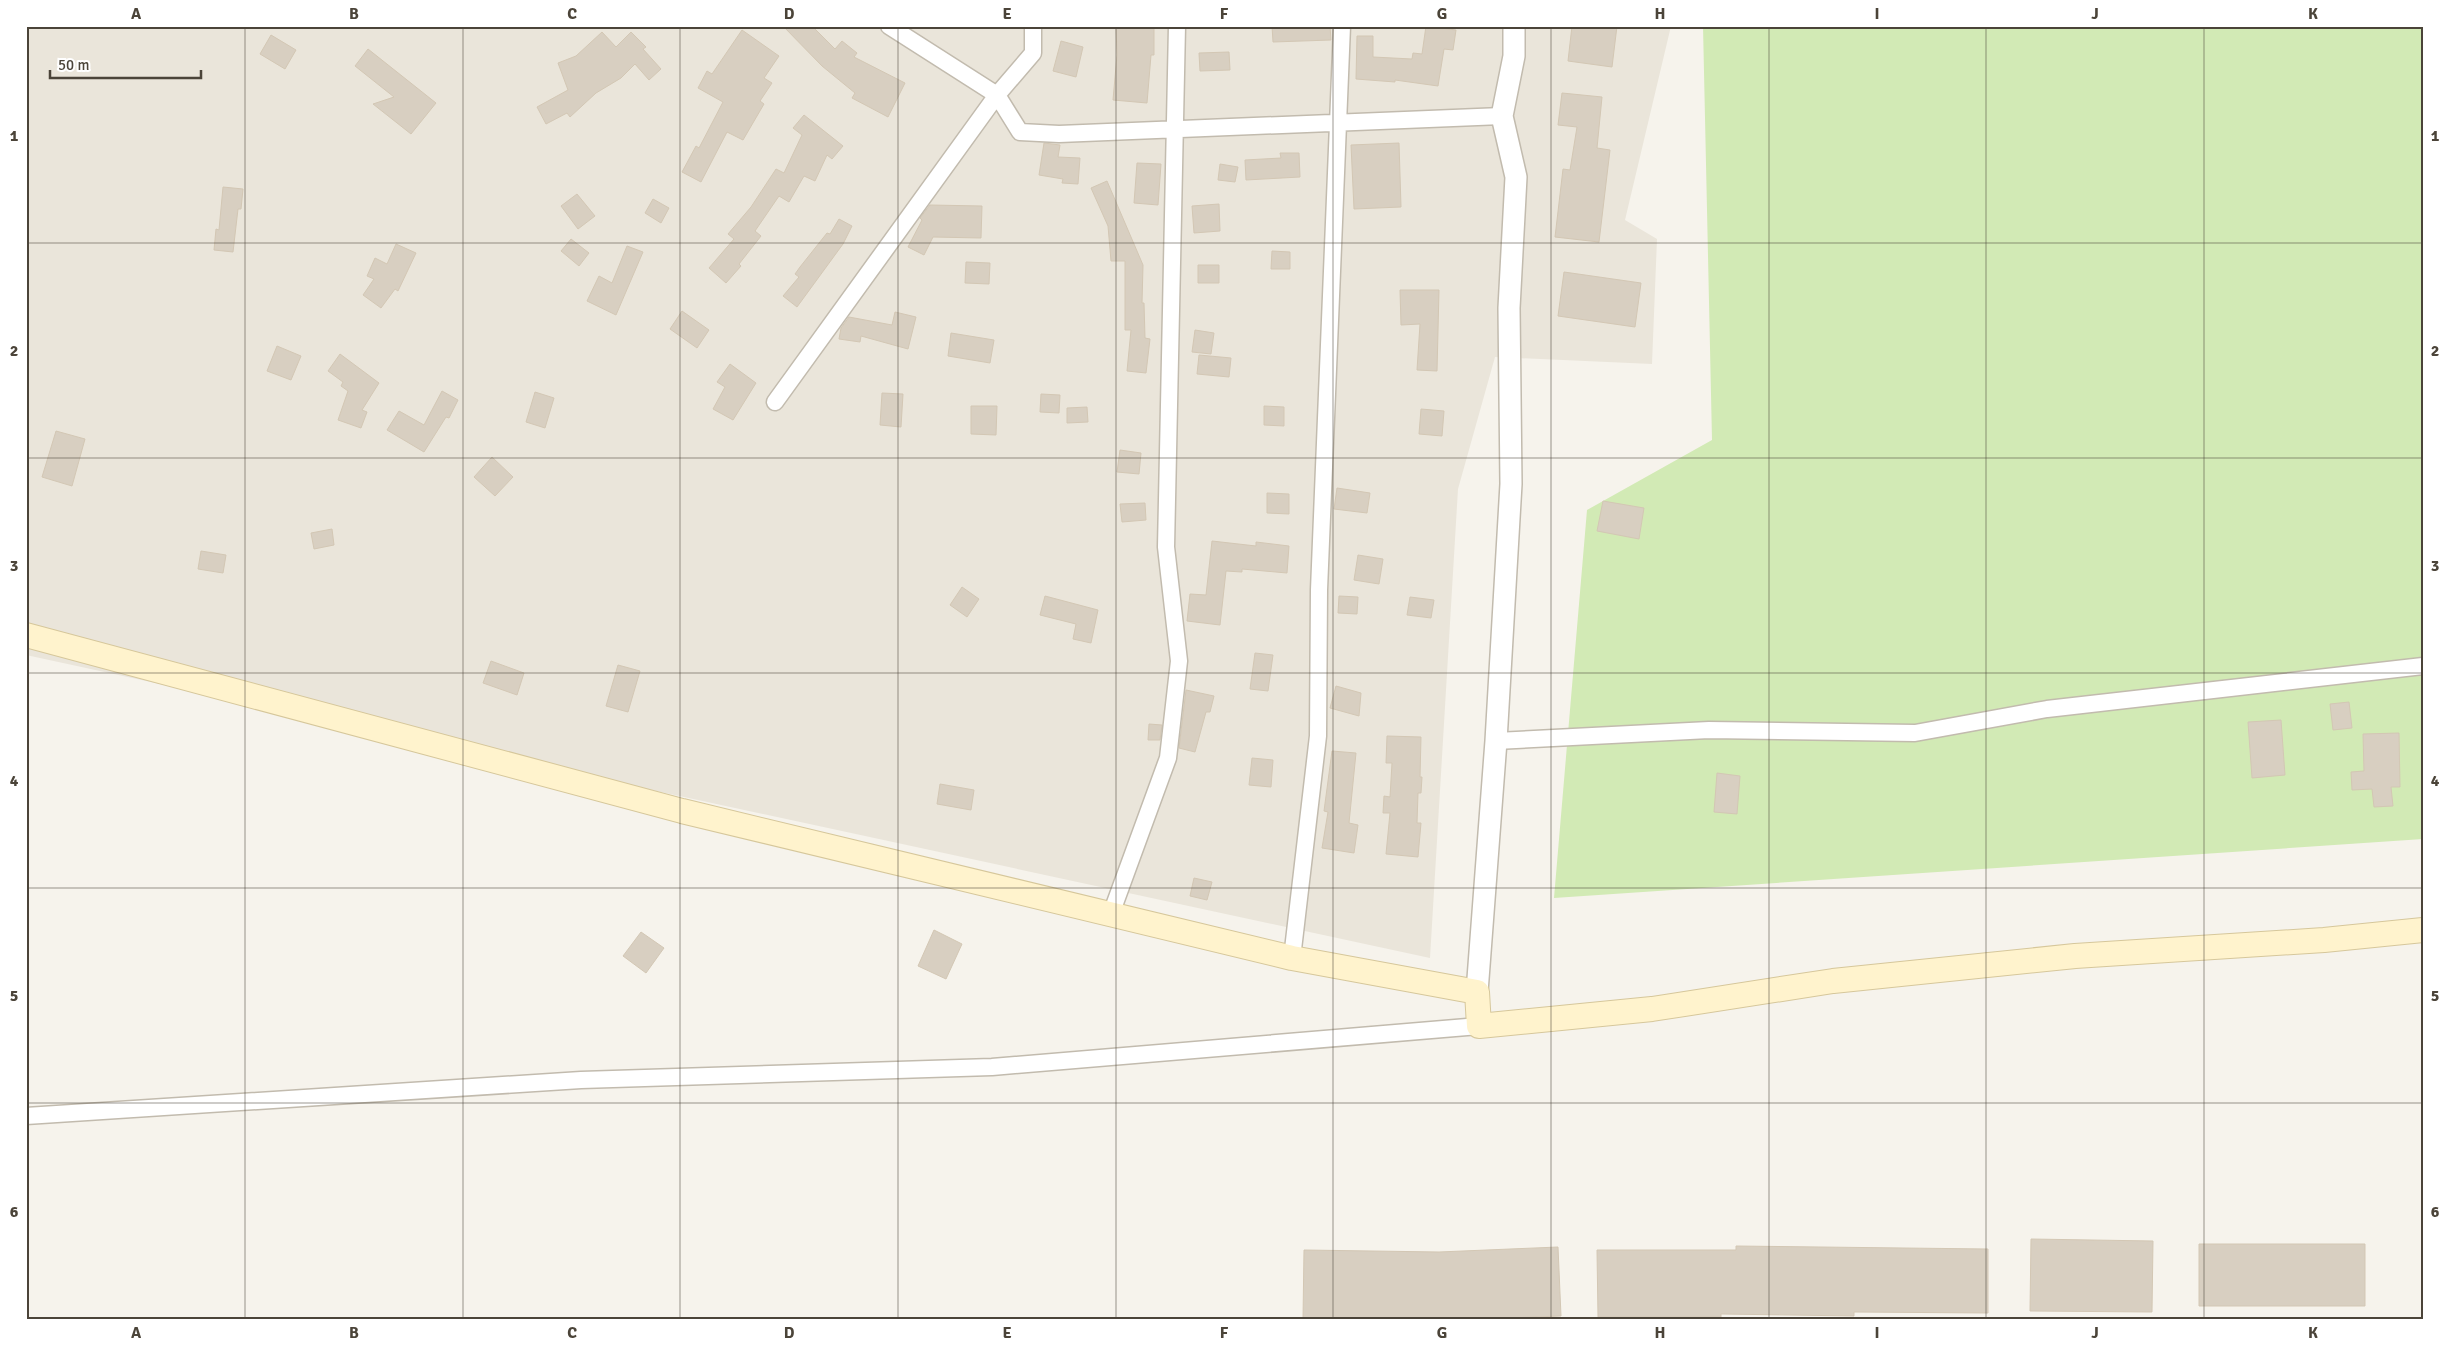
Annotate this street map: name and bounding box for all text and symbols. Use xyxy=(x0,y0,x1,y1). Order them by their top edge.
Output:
text: A xyxy=(131,4,142,24)
text: B xyxy=(349,4,359,24)
text: C xyxy=(567,4,577,24)
text: D xyxy=(784,4,795,24)
text: E xyxy=(1002,4,1012,24)
text: F xyxy=(1220,4,1229,24)
text: G xyxy=(1437,4,1447,24)
text: H xyxy=(1655,4,1665,24)
text: I xyxy=(1874,4,1880,24)
text: J xyxy=(2091,4,2099,24)
text: K xyxy=(2308,4,2318,24)
scale bar xyxy=(50,48,201,80)
text: 50 m xyxy=(58,56,89,74)
text: 1 xyxy=(10,126,19,146)
text: 1 xyxy=(2431,126,2440,146)
text: 2 xyxy=(10,341,18,361)
text: 2 xyxy=(2431,341,2439,361)
text: 3 xyxy=(10,556,18,576)
text: 3 xyxy=(2431,556,2439,576)
text: 4 xyxy=(10,771,19,791)
text: 4 xyxy=(2431,771,2440,791)
text: 5 xyxy=(10,986,18,1006)
text: 5 xyxy=(2431,986,2439,1006)
text: 6 xyxy=(10,1202,19,1222)
text: 6 xyxy=(2431,1202,2440,1222)
text: A xyxy=(131,1323,142,1343)
text: B xyxy=(349,1323,359,1343)
text: C xyxy=(567,1323,577,1343)
text: D xyxy=(784,1323,795,1343)
text: E xyxy=(1002,1323,1012,1343)
text: F xyxy=(1220,1323,1229,1343)
text: G xyxy=(1437,1323,1447,1343)
text: H xyxy=(1655,1323,1665,1343)
text: I xyxy=(1874,1323,1880,1343)
text: J xyxy=(2091,1323,2099,1343)
text: K xyxy=(2308,1323,2318,1343)

